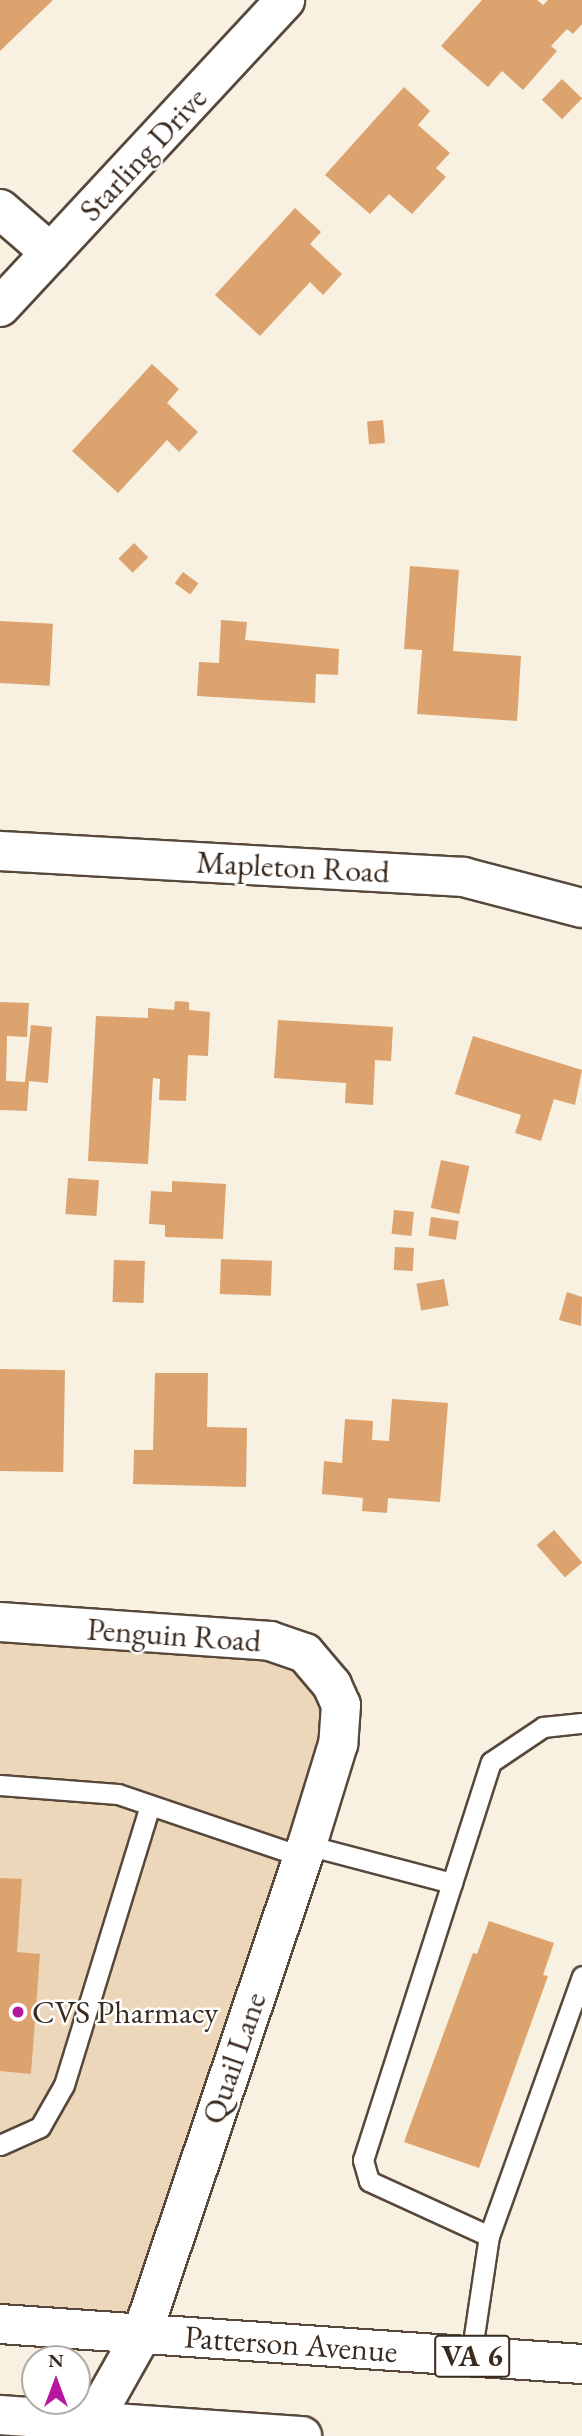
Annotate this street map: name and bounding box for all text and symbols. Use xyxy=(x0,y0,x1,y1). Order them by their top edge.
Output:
street label: Starling Drive xyxy=(71,79,215,229)
street label: Mapleton Road xyxy=(195,843,391,891)
street label: Penguin Road xyxy=(86,1610,262,1660)
street label: Quail Lane xyxy=(194,1987,274,2129)
place label: CVS Pharmacy xyxy=(32,1993,218,2031)
marker: CVS Pharmacy xyxy=(10,2004,26,2020)
street label: Patterson Avenue xyxy=(183,2317,399,2371)
road number: VA 6 xyxy=(434,2330,510,2382)
north arrow xyxy=(21,2345,91,2415)
text: N xyxy=(48,2348,64,2373)

